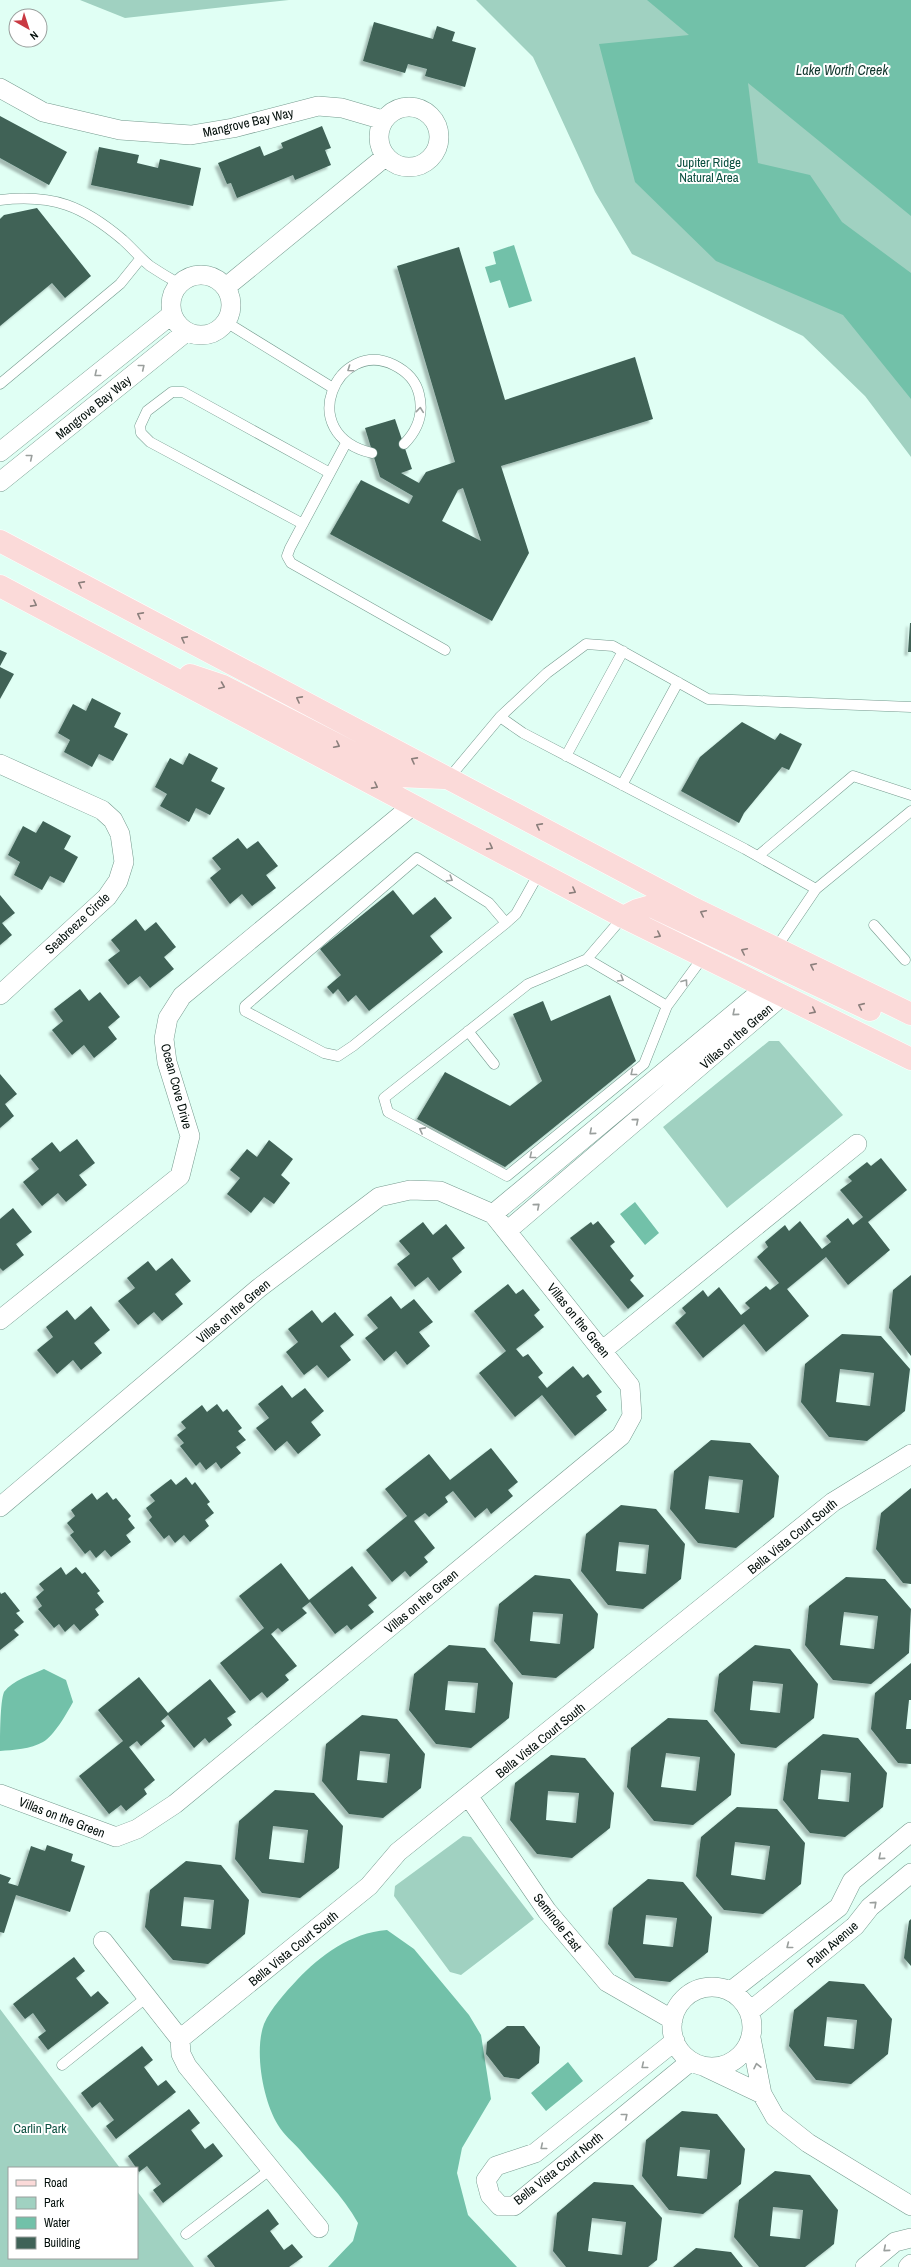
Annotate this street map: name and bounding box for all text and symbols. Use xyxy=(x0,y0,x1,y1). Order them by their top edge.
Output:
north arrow xyxy=(8,8,48,48)
text: N xyxy=(27,28,41,43)
water label: Lake Worth Creek xyxy=(796,61,889,79)
street label: Mangrove Bay Way xyxy=(201,104,296,141)
park label: Jupiter Ridge Natural Area xyxy=(677,154,741,186)
one-way arrow xyxy=(138,364,145,371)
one-way arrow xyxy=(347,364,354,372)
one-way arrow xyxy=(95,369,102,376)
street label: Mangrove Bay Way xyxy=(52,371,135,443)
one-way arrow xyxy=(416,407,425,413)
one-way arrow xyxy=(26,455,33,462)
one-way arrow xyxy=(78,582,85,589)
one-way arrow xyxy=(30,600,38,607)
one-way arrow xyxy=(137,613,144,620)
one-way arrow xyxy=(181,636,188,643)
one-way arrow xyxy=(217,681,225,689)
one-way arrow xyxy=(296,697,303,704)
one-way arrow xyxy=(333,740,341,748)
one-way arrow xyxy=(411,757,418,765)
one-way arrow xyxy=(371,781,378,788)
one-way arrow xyxy=(536,823,543,831)
one-way arrow xyxy=(485,842,493,849)
one-way arrow xyxy=(446,874,453,882)
one-way arrow xyxy=(569,886,577,894)
street label: Seabreeze Circle xyxy=(41,889,113,958)
one-way arrow xyxy=(700,910,708,917)
one-way arrow xyxy=(654,930,662,938)
one-way arrow xyxy=(740,948,748,956)
one-way arrow xyxy=(810,963,817,971)
one-way arrow xyxy=(617,974,624,982)
one-way arrow xyxy=(680,979,688,986)
street label: Villas on the Green xyxy=(696,1000,776,1073)
one-way arrow xyxy=(858,1003,866,1011)
one-way arrow xyxy=(809,1006,816,1014)
one-way arrow xyxy=(733,1008,740,1015)
street label: Ocean Cove Drive xyxy=(157,1042,196,1131)
one-way arrow xyxy=(630,1068,637,1075)
one-way arrow xyxy=(631,1119,638,1126)
one-way arrow xyxy=(418,1127,426,1135)
one-way arrow xyxy=(589,1127,597,1134)
one-way arrow xyxy=(530,1151,537,1158)
one-way arrow xyxy=(532,1203,539,1210)
street label: Villas on the Green xyxy=(193,1276,274,1347)
street label: Villas on the Green xyxy=(543,1280,614,1361)
street label: Bella Vista Court South xyxy=(744,1495,841,1578)
street label: Villas on the Green xyxy=(381,1566,462,1637)
street label: Bella Vista Court South xyxy=(492,1699,589,1782)
street label: Villas on the Green xyxy=(16,1793,107,1842)
one-way arrow xyxy=(878,1852,886,1859)
street label: Seminole East xyxy=(530,1890,586,1955)
one-way arrow xyxy=(869,1902,876,1909)
street label: Bella Vista Court South xyxy=(245,1907,342,1990)
street label: Palm Avenue xyxy=(803,1917,862,1971)
one-way arrow xyxy=(787,1941,794,1948)
one-way arrow xyxy=(642,2061,649,2068)
one-way arrow xyxy=(753,2063,761,2069)
one-way arrow xyxy=(620,2113,628,2120)
park label: Carlin Park xyxy=(13,2120,67,2137)
street label: Bella Vista Court North xyxy=(510,2128,606,2209)
one-way arrow xyxy=(540,2142,547,2149)
legend xyxy=(8,2167,138,2259)
text: Road xyxy=(44,2175,68,2191)
text: Park xyxy=(44,2195,64,2211)
text: Water xyxy=(44,2215,71,2231)
text: Building xyxy=(44,2235,81,2251)
one-way arrow xyxy=(884,2245,891,2252)

